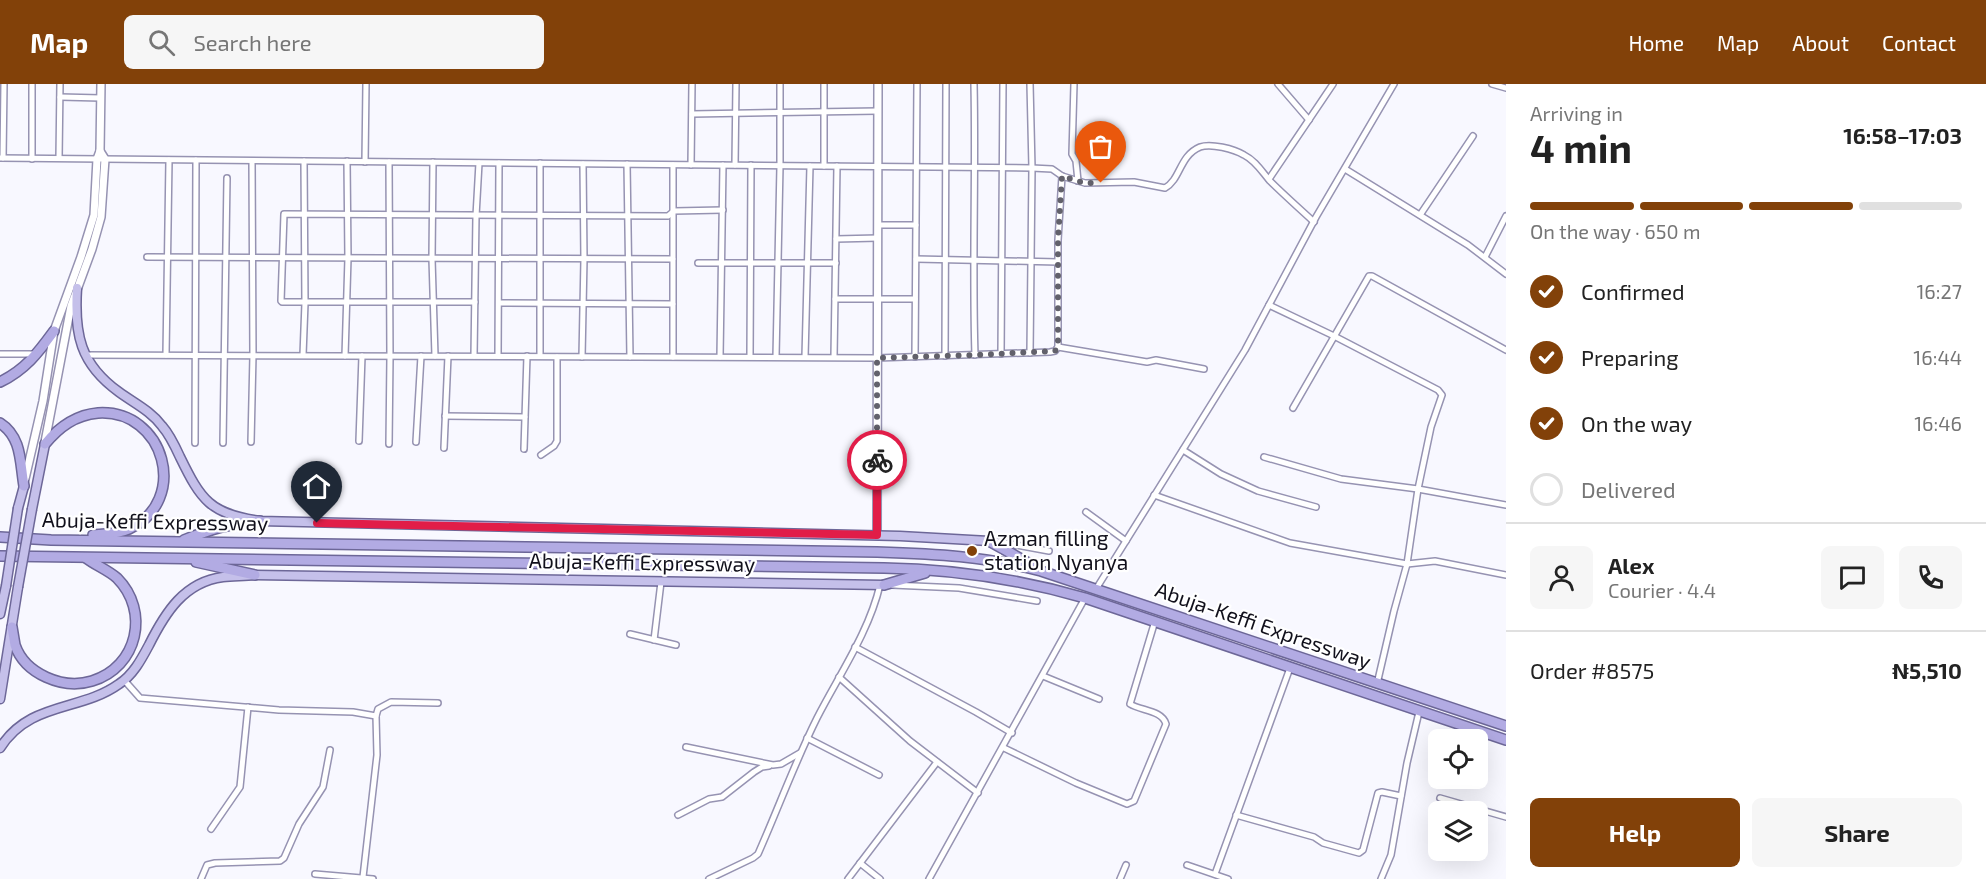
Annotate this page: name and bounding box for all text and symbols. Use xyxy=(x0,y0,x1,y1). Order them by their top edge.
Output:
search box xyxy=(124,15,544,69)
text: Map xyxy=(30,25,88,59)
icon: search xyxy=(145,26,178,59)
text: Search here xyxy=(193,29,312,55)
text: Home xyxy=(1628,30,1684,55)
text: Map xyxy=(1717,30,1759,55)
text: About xyxy=(1792,30,1849,55)
text: Contact xyxy=(1882,30,1956,55)
text: Arriving in xyxy=(1530,101,1623,125)
pin xyxy=(1075,121,1126,183)
text: 16:58–17:03 xyxy=(1843,122,1962,148)
text: 4 min xyxy=(1530,124,1632,171)
icon: bag xyxy=(1084,130,1117,163)
text: On the way · 650 m xyxy=(1530,219,1701,243)
icon: check xyxy=(1530,275,1563,308)
text: Confirmed xyxy=(1581,278,1685,304)
text: 16:27 xyxy=(1916,279,1962,303)
icon: check xyxy=(1530,341,1563,374)
text: Preparing xyxy=(1581,344,1679,370)
text: 16:44 xyxy=(1913,345,1962,369)
icon: check xyxy=(1530,407,1563,440)
text: On the way xyxy=(1581,410,1692,436)
text: 16:46 xyxy=(1914,411,1962,435)
courier xyxy=(847,430,907,490)
icon: bike xyxy=(861,444,894,477)
pin xyxy=(291,461,342,523)
icon: home xyxy=(300,470,333,503)
text: Delivered xyxy=(1581,476,1676,502)
street label: Abuja-Keffi Expressway xyxy=(42,506,268,536)
place label: Azman filling station Nyanya xyxy=(984,525,1128,574)
marker: Azman filling station Nyanya xyxy=(965,544,979,558)
button: person xyxy=(1530,546,1593,609)
button: chat xyxy=(1821,546,1884,609)
button: phone xyxy=(1899,546,1962,609)
street label: Abuja-Keffi Expressway xyxy=(529,547,755,577)
text: Alex xyxy=(1608,552,1654,578)
street label: Abuja-Keffi Expressway xyxy=(1152,576,1375,674)
text: Courier · 4.4 xyxy=(1608,578,1716,602)
text: Order #8575 xyxy=(1530,657,1654,683)
text: ₦5,510 xyxy=(1892,657,1962,683)
map controls xyxy=(1428,729,1488,861)
button: locate xyxy=(1428,729,1488,789)
button: Help xyxy=(1530,798,1740,867)
button: Share xyxy=(1752,798,1962,867)
button: layers xyxy=(1428,801,1488,861)

